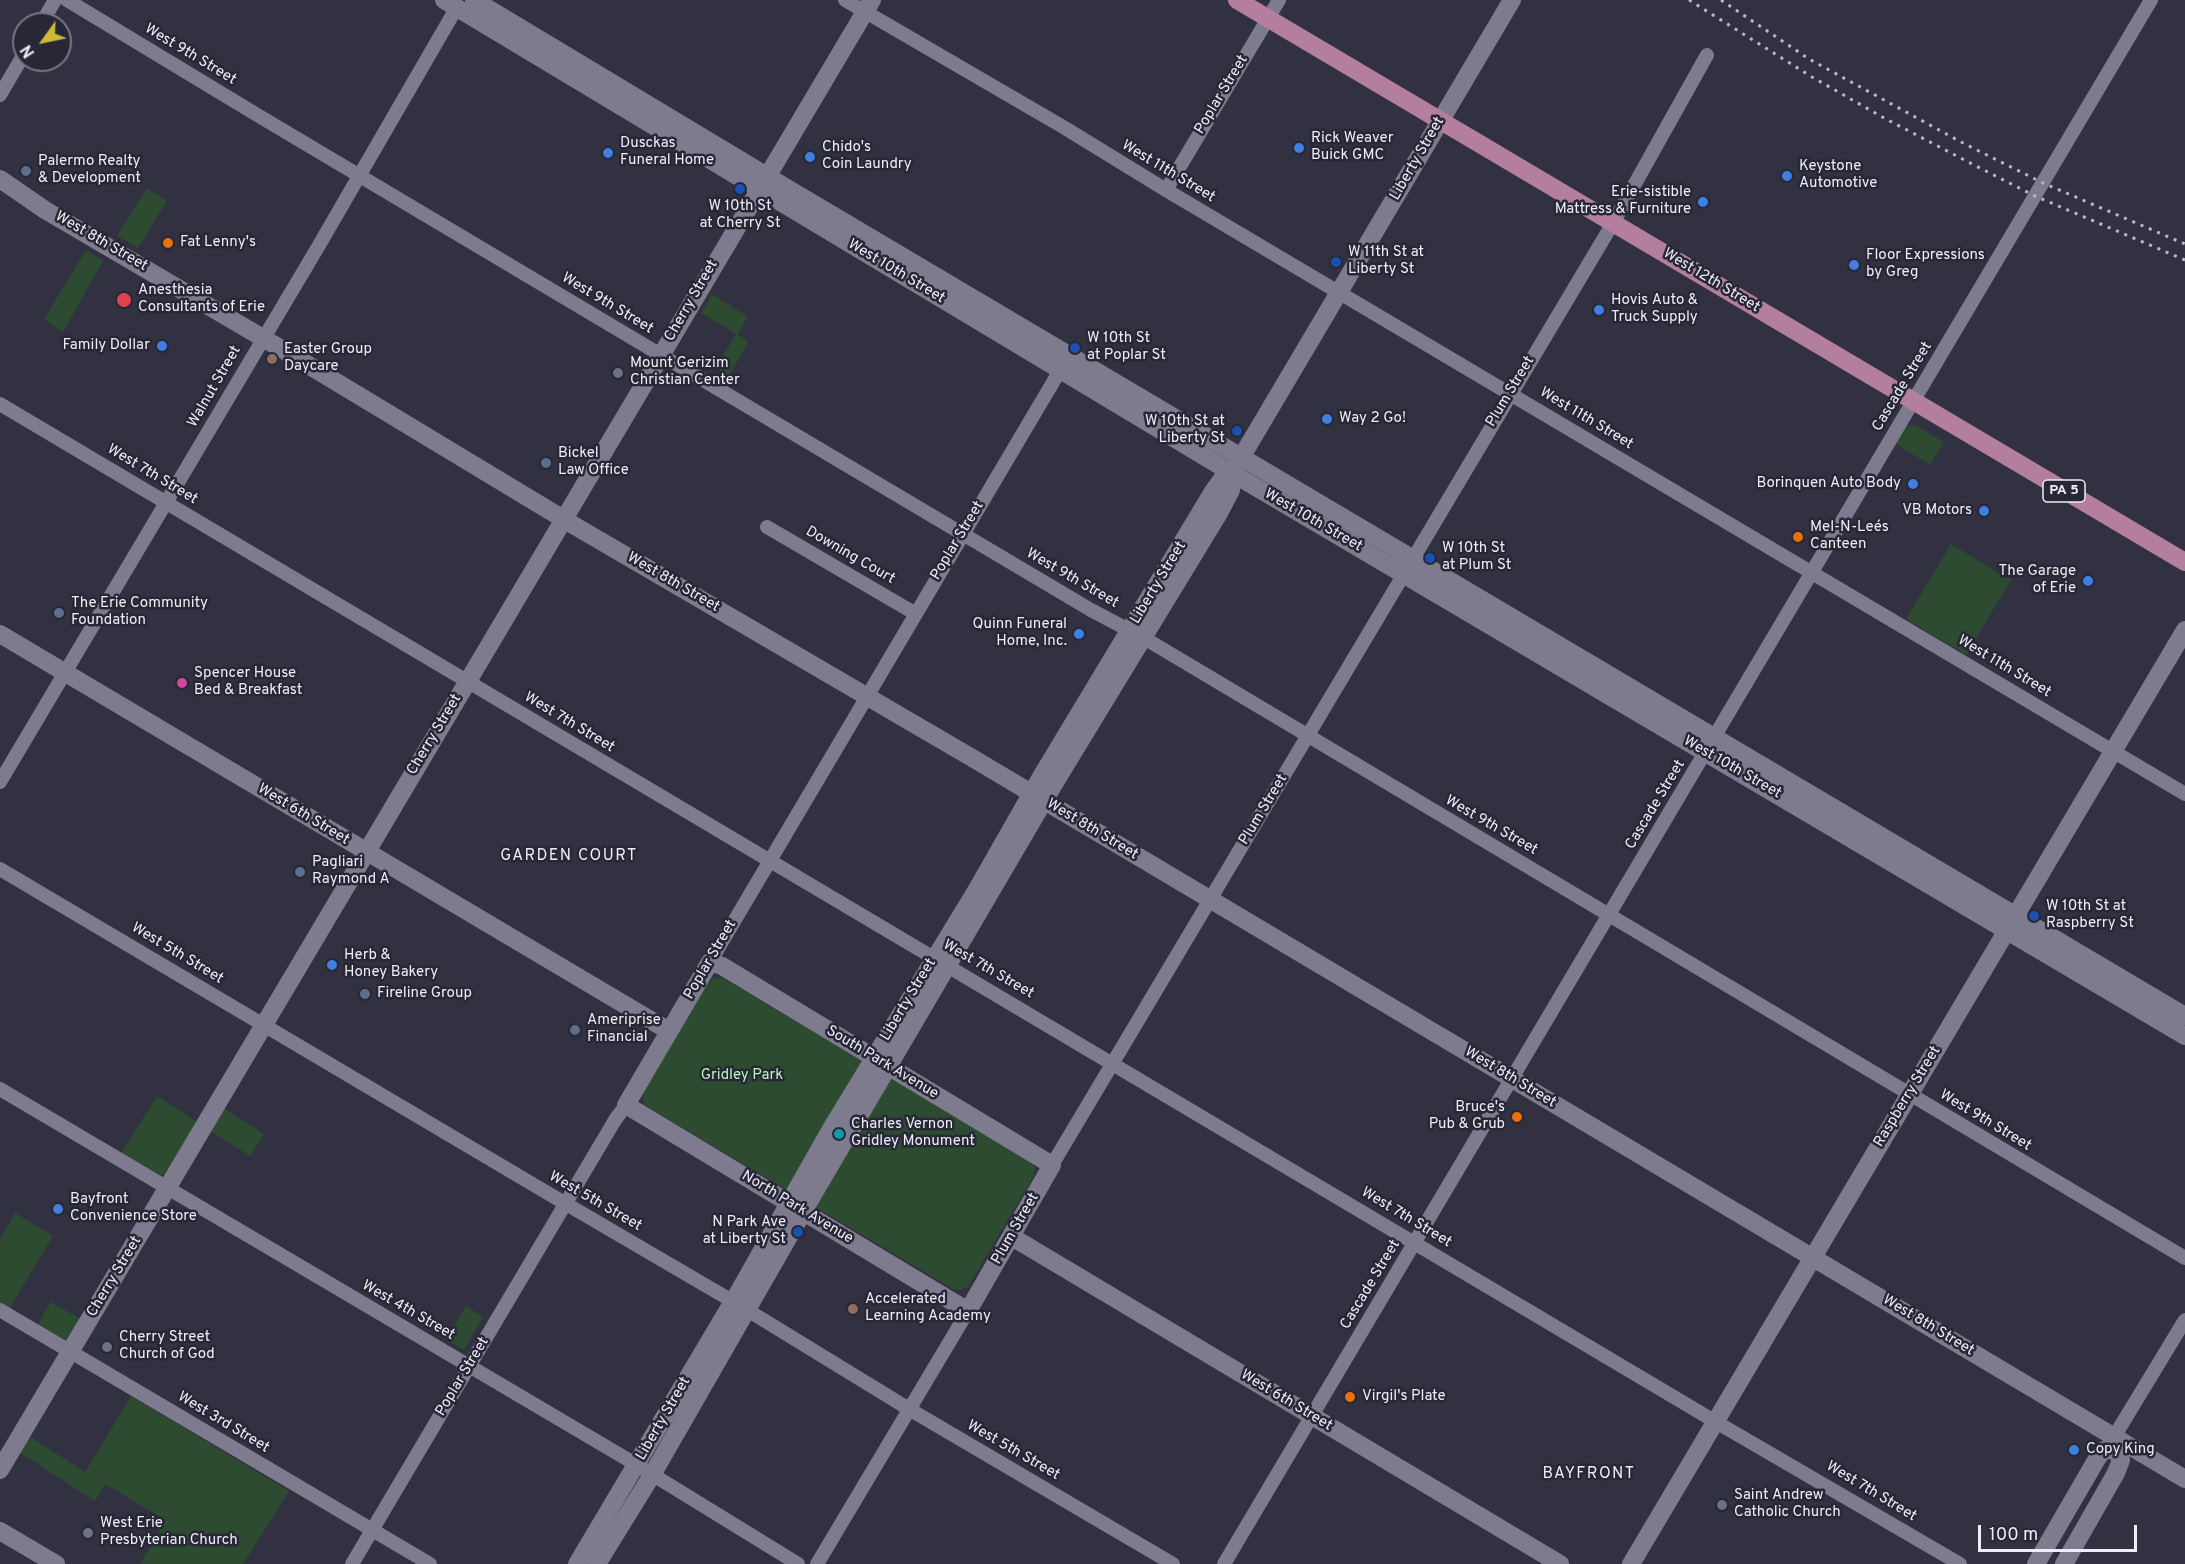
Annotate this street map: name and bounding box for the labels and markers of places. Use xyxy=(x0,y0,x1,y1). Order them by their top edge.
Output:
place label: Rick Weaver Buick GMC xyxy=(1311,130,1394,165)
place label: Dusckas Funeral Home xyxy=(620,135,714,170)
place label: Chido's Coin Laundry xyxy=(822,139,912,174)
marker: Rick Weaver Buick GMC xyxy=(1292,141,1306,155)
marker: Dusckas Funeral Home xyxy=(601,146,615,160)
marker: Chido's Coin Laundry xyxy=(803,150,817,164)
place label: Palermo Realty & Development xyxy=(38,153,141,188)
place label: Keystone Automotive xyxy=(1799,158,1877,193)
marker: Palermo Realty & Development xyxy=(19,164,33,178)
marker: Keystone Automotive xyxy=(1780,169,1794,183)
marker: W 10th St at Cherry St xyxy=(733,182,747,196)
place label: Erie-sistible Mattress & Furniture xyxy=(1555,184,1691,219)
marker: Erie-sistible Mattress & Furniture xyxy=(1696,195,1710,209)
place label: W 10th St at Cherry St xyxy=(699,198,781,233)
place label: Fat Lenny's xyxy=(180,234,256,252)
marker: Fat Lenny's xyxy=(161,236,175,250)
place label: W 11th St at Liberty St xyxy=(1348,244,1424,279)
place label: Floor Expressions by Greg xyxy=(1866,247,1985,282)
marker: W 11th St at Liberty St xyxy=(1329,255,1343,269)
marker: Floor Expressions by Greg xyxy=(1847,258,1861,272)
place label: Anesthesia Consultants of Erie xyxy=(138,282,265,317)
marker: Anesthesia Consultants of Erie xyxy=(115,291,133,309)
place label: Hovis Auto & Truck Supply xyxy=(1611,292,1698,327)
marker: Hovis Auto & Truck Supply xyxy=(1592,303,1606,317)
place label: W 10th St at Poplar St xyxy=(1087,330,1166,365)
place label: Family Dollar xyxy=(63,337,150,355)
marker: Family Dollar xyxy=(155,339,169,353)
place label: Easter Group Daycare xyxy=(284,341,372,376)
marker: W 10th St at Poplar St xyxy=(1068,341,1082,355)
marker: Easter Group Daycare xyxy=(265,352,279,366)
place label: Mount Gerizim Christian Center xyxy=(630,355,740,390)
marker: Mount Gerizim Christian Center xyxy=(611,366,625,380)
place label: Way 2 Go! xyxy=(1339,410,1406,428)
marker: Way 2 Go! xyxy=(1320,412,1334,426)
place label: W 10th St at Liberty St xyxy=(1145,413,1225,448)
marker: W 10th St at Liberty St xyxy=(1230,424,1244,438)
place label: Bickel Law Office xyxy=(558,445,629,480)
marker: Bickel Law Office xyxy=(539,456,553,470)
place label: Borinquen Auto Body xyxy=(1757,475,1901,493)
marker: Borinquen Auto Body xyxy=(1906,477,1920,491)
place label: VB Motors xyxy=(1902,502,1972,520)
marker: VB Motors xyxy=(1977,504,1991,518)
place label: Mel-N-Lee´s Canteen xyxy=(1810,519,1889,554)
marker: Mel-N-Lee´s Canteen xyxy=(1791,530,1805,544)
place label: W 10th St at Plum St xyxy=(1442,540,1512,575)
marker: W 10th St at Plum St xyxy=(1423,551,1437,565)
place label: The Garage of Erie xyxy=(1998,563,2076,598)
marker: The Garage of Erie xyxy=(2081,574,2095,588)
place label: The Erie Community Foundation xyxy=(71,595,208,630)
marker: The Erie Community Foundation xyxy=(52,606,66,620)
place label: Quinn Funeral Home, Inc. xyxy=(972,616,1067,651)
marker: Quinn Funeral Home, Inc. xyxy=(1072,627,1086,641)
place label: Spencer House Bed & Breakfast xyxy=(194,665,302,700)
marker: Spencer House Bed & Breakfast xyxy=(175,676,189,690)
place label: Pagliari Raymond A xyxy=(312,854,390,889)
marker: Pagliari Raymond A xyxy=(293,865,307,879)
place label: W 10th St at Raspberry St xyxy=(2046,898,2134,933)
marker: W 10th St at Raspberry St xyxy=(2027,909,2041,923)
place label: Herb & Honey Bakery xyxy=(344,947,438,982)
marker: Herb & Honey Bakery xyxy=(325,958,339,972)
place label: Fireline Group xyxy=(377,985,472,1003)
marker: Fireline Group xyxy=(358,987,372,1001)
place label: Ameriprise Financial xyxy=(587,1012,661,1047)
marker: Ameriprise Financial xyxy=(568,1023,582,1037)
place label: Bruce's Pub & Grub xyxy=(1429,1099,1505,1134)
marker: Bruce's Pub & Grub xyxy=(1510,1110,1524,1124)
place label: Charles Vernon Gridley Monument xyxy=(851,1116,975,1151)
marker: Charles Vernon Gridley Monument xyxy=(832,1127,846,1141)
place label: Bayfront Convenience Store xyxy=(70,1191,197,1226)
marker: Bayfront Convenience Store xyxy=(51,1202,65,1216)
place label: N Park Ave at Liberty St xyxy=(703,1214,786,1249)
marker: N Park Ave at Liberty St xyxy=(791,1225,805,1239)
place label: Accelerated Learning Academy xyxy=(865,1291,991,1326)
marker: Accelerated Learning Academy xyxy=(846,1302,860,1316)
place label: Cherry Street Church of God xyxy=(119,1329,215,1364)
marker: Cherry Street Church of God xyxy=(100,1340,114,1354)
place label: Virgil's Plate xyxy=(1362,1388,1446,1406)
marker: Virgil's Plate xyxy=(1343,1390,1357,1404)
place label: Copy King xyxy=(2086,1441,2155,1459)
marker: Copy King xyxy=(2067,1443,2081,1457)
place label: Saint Andrew Catholic Church xyxy=(1734,1487,1841,1522)
marker: Saint Andrew Catholic Church xyxy=(1715,1498,1729,1512)
place label: West Erie Presbyterian Church xyxy=(100,1515,238,1550)
marker: West Erie Presbyterian Church xyxy=(81,1526,95,1540)

